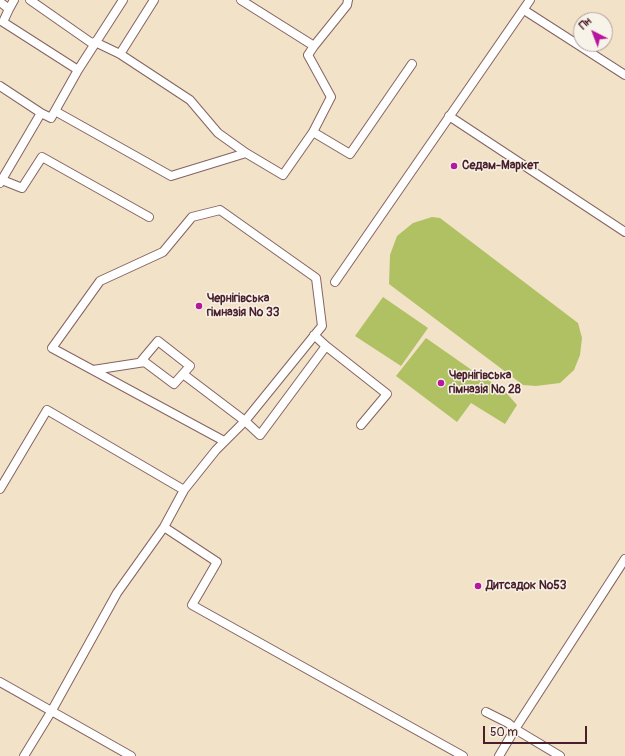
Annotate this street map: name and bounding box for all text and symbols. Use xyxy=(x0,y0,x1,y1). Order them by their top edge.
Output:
north arrow xyxy=(573,12,613,52)
text: Пн xyxy=(576,15,594,32)
place label: Седам-Маркет xyxy=(462,159,539,173)
marker: Седам-Маркет xyxy=(449,161,459,171)
place label: Чернігівська гімназія № 33 xyxy=(207,292,279,320)
marker: Чернігівська гімназія № 33 xyxy=(194,301,204,311)
place label: Чернігівська гімназія № 28 xyxy=(449,369,521,397)
marker: Чернігівська гімназія № 28 xyxy=(436,378,446,388)
place label: Дитсадок №53 xyxy=(486,579,566,593)
marker: Дитсадок №53 xyxy=(473,581,483,591)
scale bar xyxy=(485,718,589,744)
text: 50 m xyxy=(490,725,518,740)

